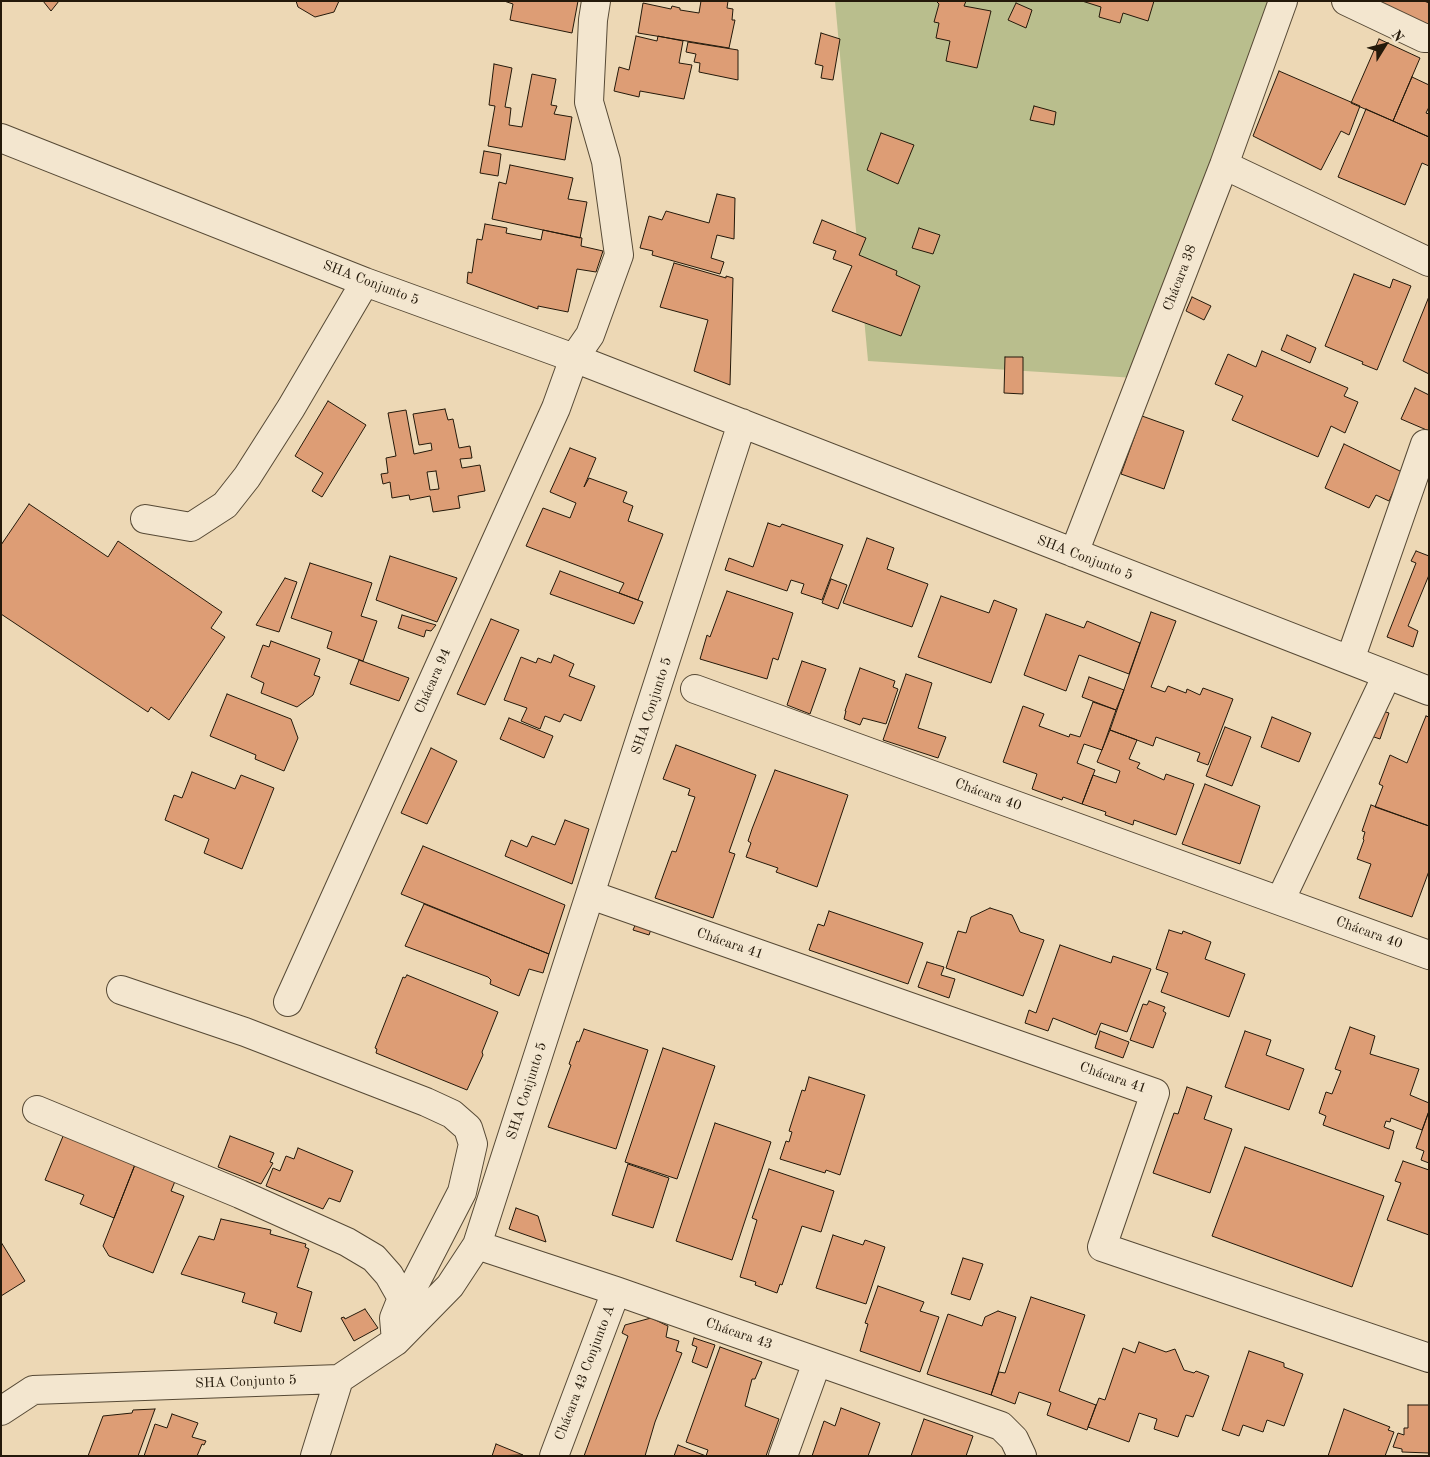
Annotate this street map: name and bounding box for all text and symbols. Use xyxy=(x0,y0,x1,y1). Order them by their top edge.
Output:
north arrow xyxy=(1360,20,1410,70)
text: N xyxy=(1388,28,1406,45)
street label: Chácara 38 xyxy=(1160,242,1200,314)
street label: SHA Conjunto 5 xyxy=(321,257,421,309)
street label: SHA Conjunto 5 xyxy=(1035,532,1135,584)
street label: Chácara 94 xyxy=(411,646,455,716)
street label: SHA Conjunto 5 xyxy=(628,655,676,757)
street label: Chácara 40 xyxy=(952,775,1024,815)
street label: Chácara 40 xyxy=(1333,913,1405,953)
street label: Chácara 41 xyxy=(694,925,766,963)
street label: SHA Conjunto 5 xyxy=(503,1040,551,1142)
street label: Chácara 41 xyxy=(1077,1059,1149,1097)
street label: Chácara 43 Conjunto A xyxy=(551,1303,619,1443)
street label: Chácara 43 xyxy=(703,1315,775,1353)
street label: SHA Conjunto 5 xyxy=(195,1372,297,1392)

